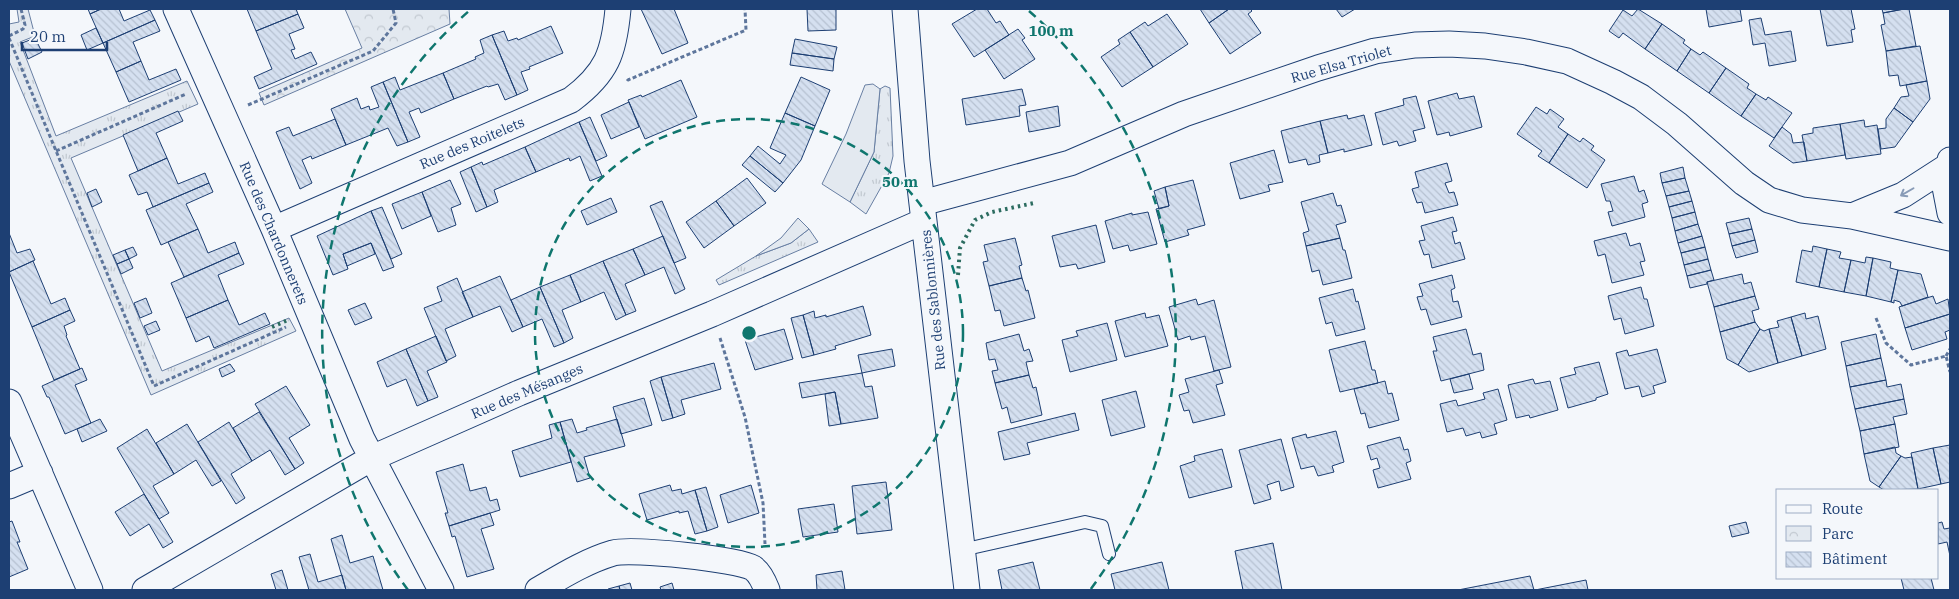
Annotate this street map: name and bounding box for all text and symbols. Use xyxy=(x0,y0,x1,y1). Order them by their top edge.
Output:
scale bar xyxy=(22,20,108,52)
text: 100 m xyxy=(1028,21,1074,40)
text: 20 m xyxy=(30,27,66,46)
street label: Rue Elsa Triolet xyxy=(1289,41,1393,87)
street label: Rue des Roitelets xyxy=(417,113,527,173)
street label: Rue des Chardonnerets xyxy=(236,159,312,307)
text: 50 m xyxy=(882,172,918,191)
one-way arrow xyxy=(1900,188,1914,198)
street label: Rue des Sablonnières xyxy=(917,229,949,371)
centre of rings xyxy=(740,324,758,342)
street label: Rue des Mésanges xyxy=(468,359,586,423)
legend xyxy=(1776,489,1939,579)
text: Route xyxy=(1822,499,1863,518)
text: Parc xyxy=(1822,524,1854,543)
text: Bâtiment xyxy=(1822,549,1887,568)

